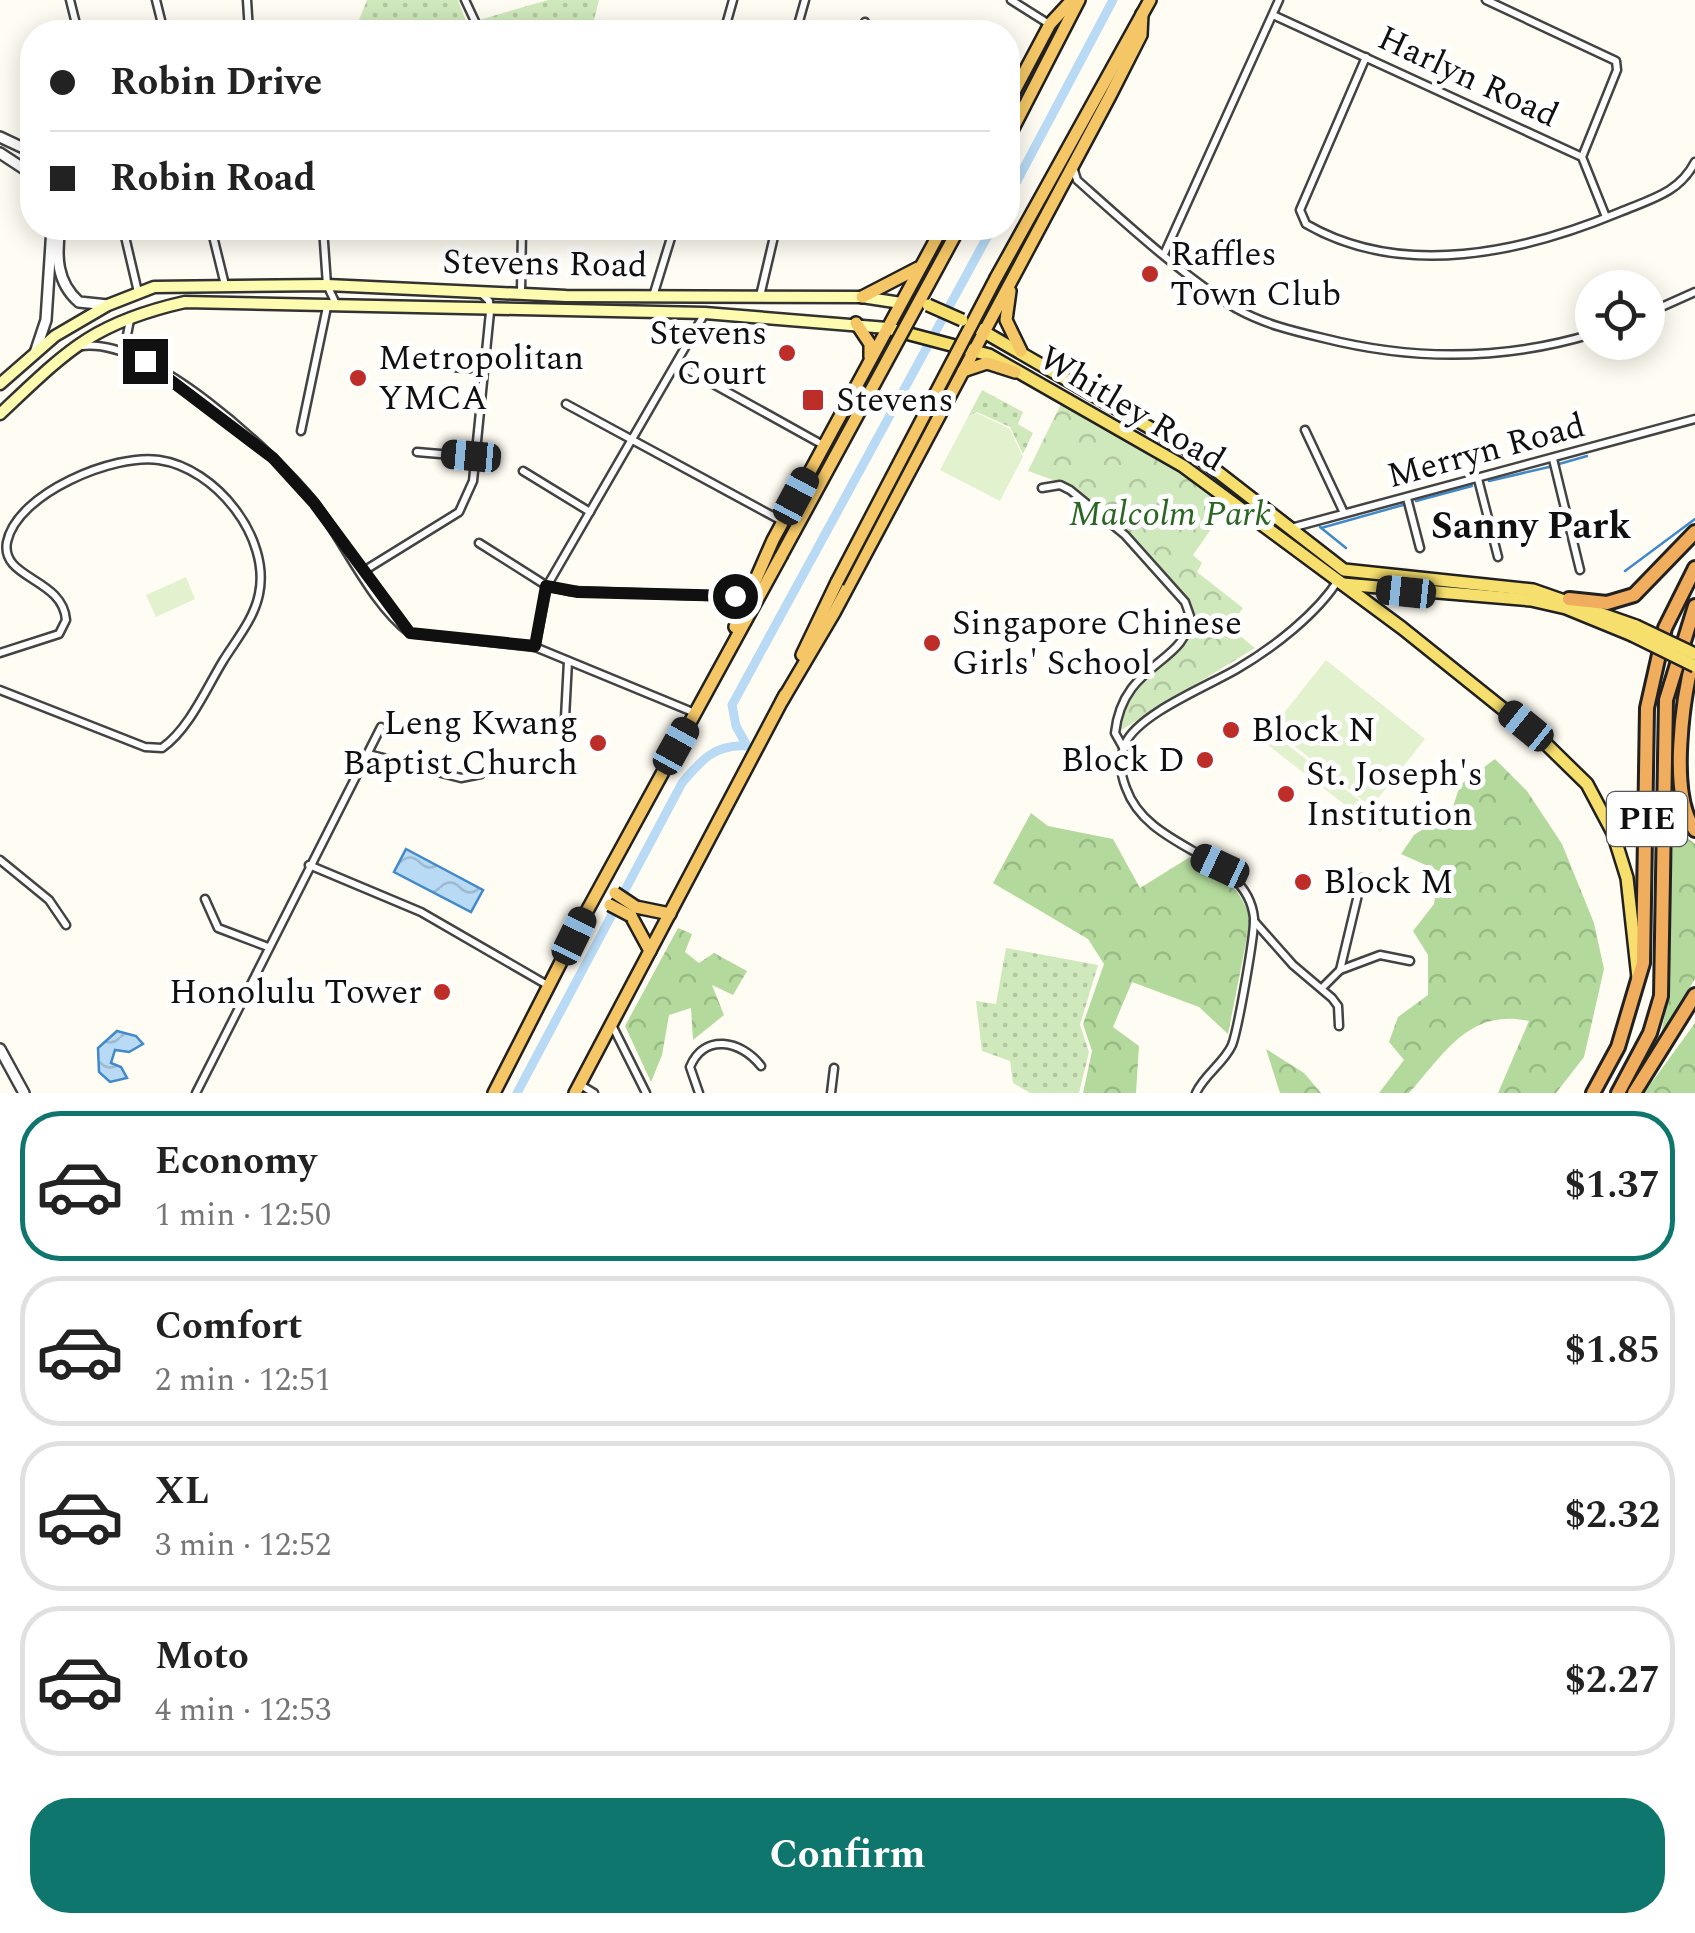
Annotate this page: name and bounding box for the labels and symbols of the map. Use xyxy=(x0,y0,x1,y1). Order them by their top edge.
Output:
street label: Harlyn Road xyxy=(1369,12,1567,142)
place label: Raffles Town Club xyxy=(1170,228,1341,321)
street label: Stevens Road xyxy=(442,236,648,292)
marker: Raffles Town Club xyxy=(1139,263,1161,285)
place label: Stevens Court xyxy=(650,307,767,400)
place label: Metropolitan YMCA xyxy=(378,332,584,425)
street label: Whitley Road xyxy=(1029,332,1235,486)
route end xyxy=(123,339,168,384)
marker: Stevens Court xyxy=(776,342,798,364)
marker: Metropolitan YMCA xyxy=(347,367,369,389)
place label: Stevens xyxy=(836,374,954,427)
marker: Stevens xyxy=(800,387,826,413)
street label: Merryn Road xyxy=(1381,399,1591,503)
car xyxy=(440,438,502,474)
car xyxy=(769,462,823,530)
park label: Malcolm Park xyxy=(1069,488,1271,541)
district label: Sanny Park xyxy=(1431,498,1631,556)
route start xyxy=(713,574,758,619)
car xyxy=(1375,574,1437,610)
place label: Singapore Chinese Girls' School xyxy=(952,597,1242,690)
marker: Singapore Chinese Girls' School xyxy=(921,632,943,654)
car xyxy=(1493,695,1559,757)
place label: Leng Kwang Baptist Church xyxy=(342,697,578,790)
place label: Block N xyxy=(1251,704,1376,757)
car xyxy=(648,712,704,780)
marker: Block N xyxy=(1220,719,1242,741)
marker: Leng Kwang Baptist Church xyxy=(587,732,609,754)
place label: Block D xyxy=(1061,734,1185,787)
place label: St. Joseph's Institution xyxy=(1306,748,1483,841)
marker: Block D xyxy=(1194,749,1216,771)
marker: St. Joseph's Institution xyxy=(1275,783,1297,805)
road number: PIE xyxy=(1607,792,1687,846)
car xyxy=(1186,840,1254,892)
place label: Block M xyxy=(1323,856,1454,909)
marker: Block M xyxy=(1292,871,1314,893)
car xyxy=(547,902,601,970)
place label: Honolulu Tower xyxy=(169,966,422,1019)
marker: Honolulu Tower xyxy=(431,981,453,1003)

